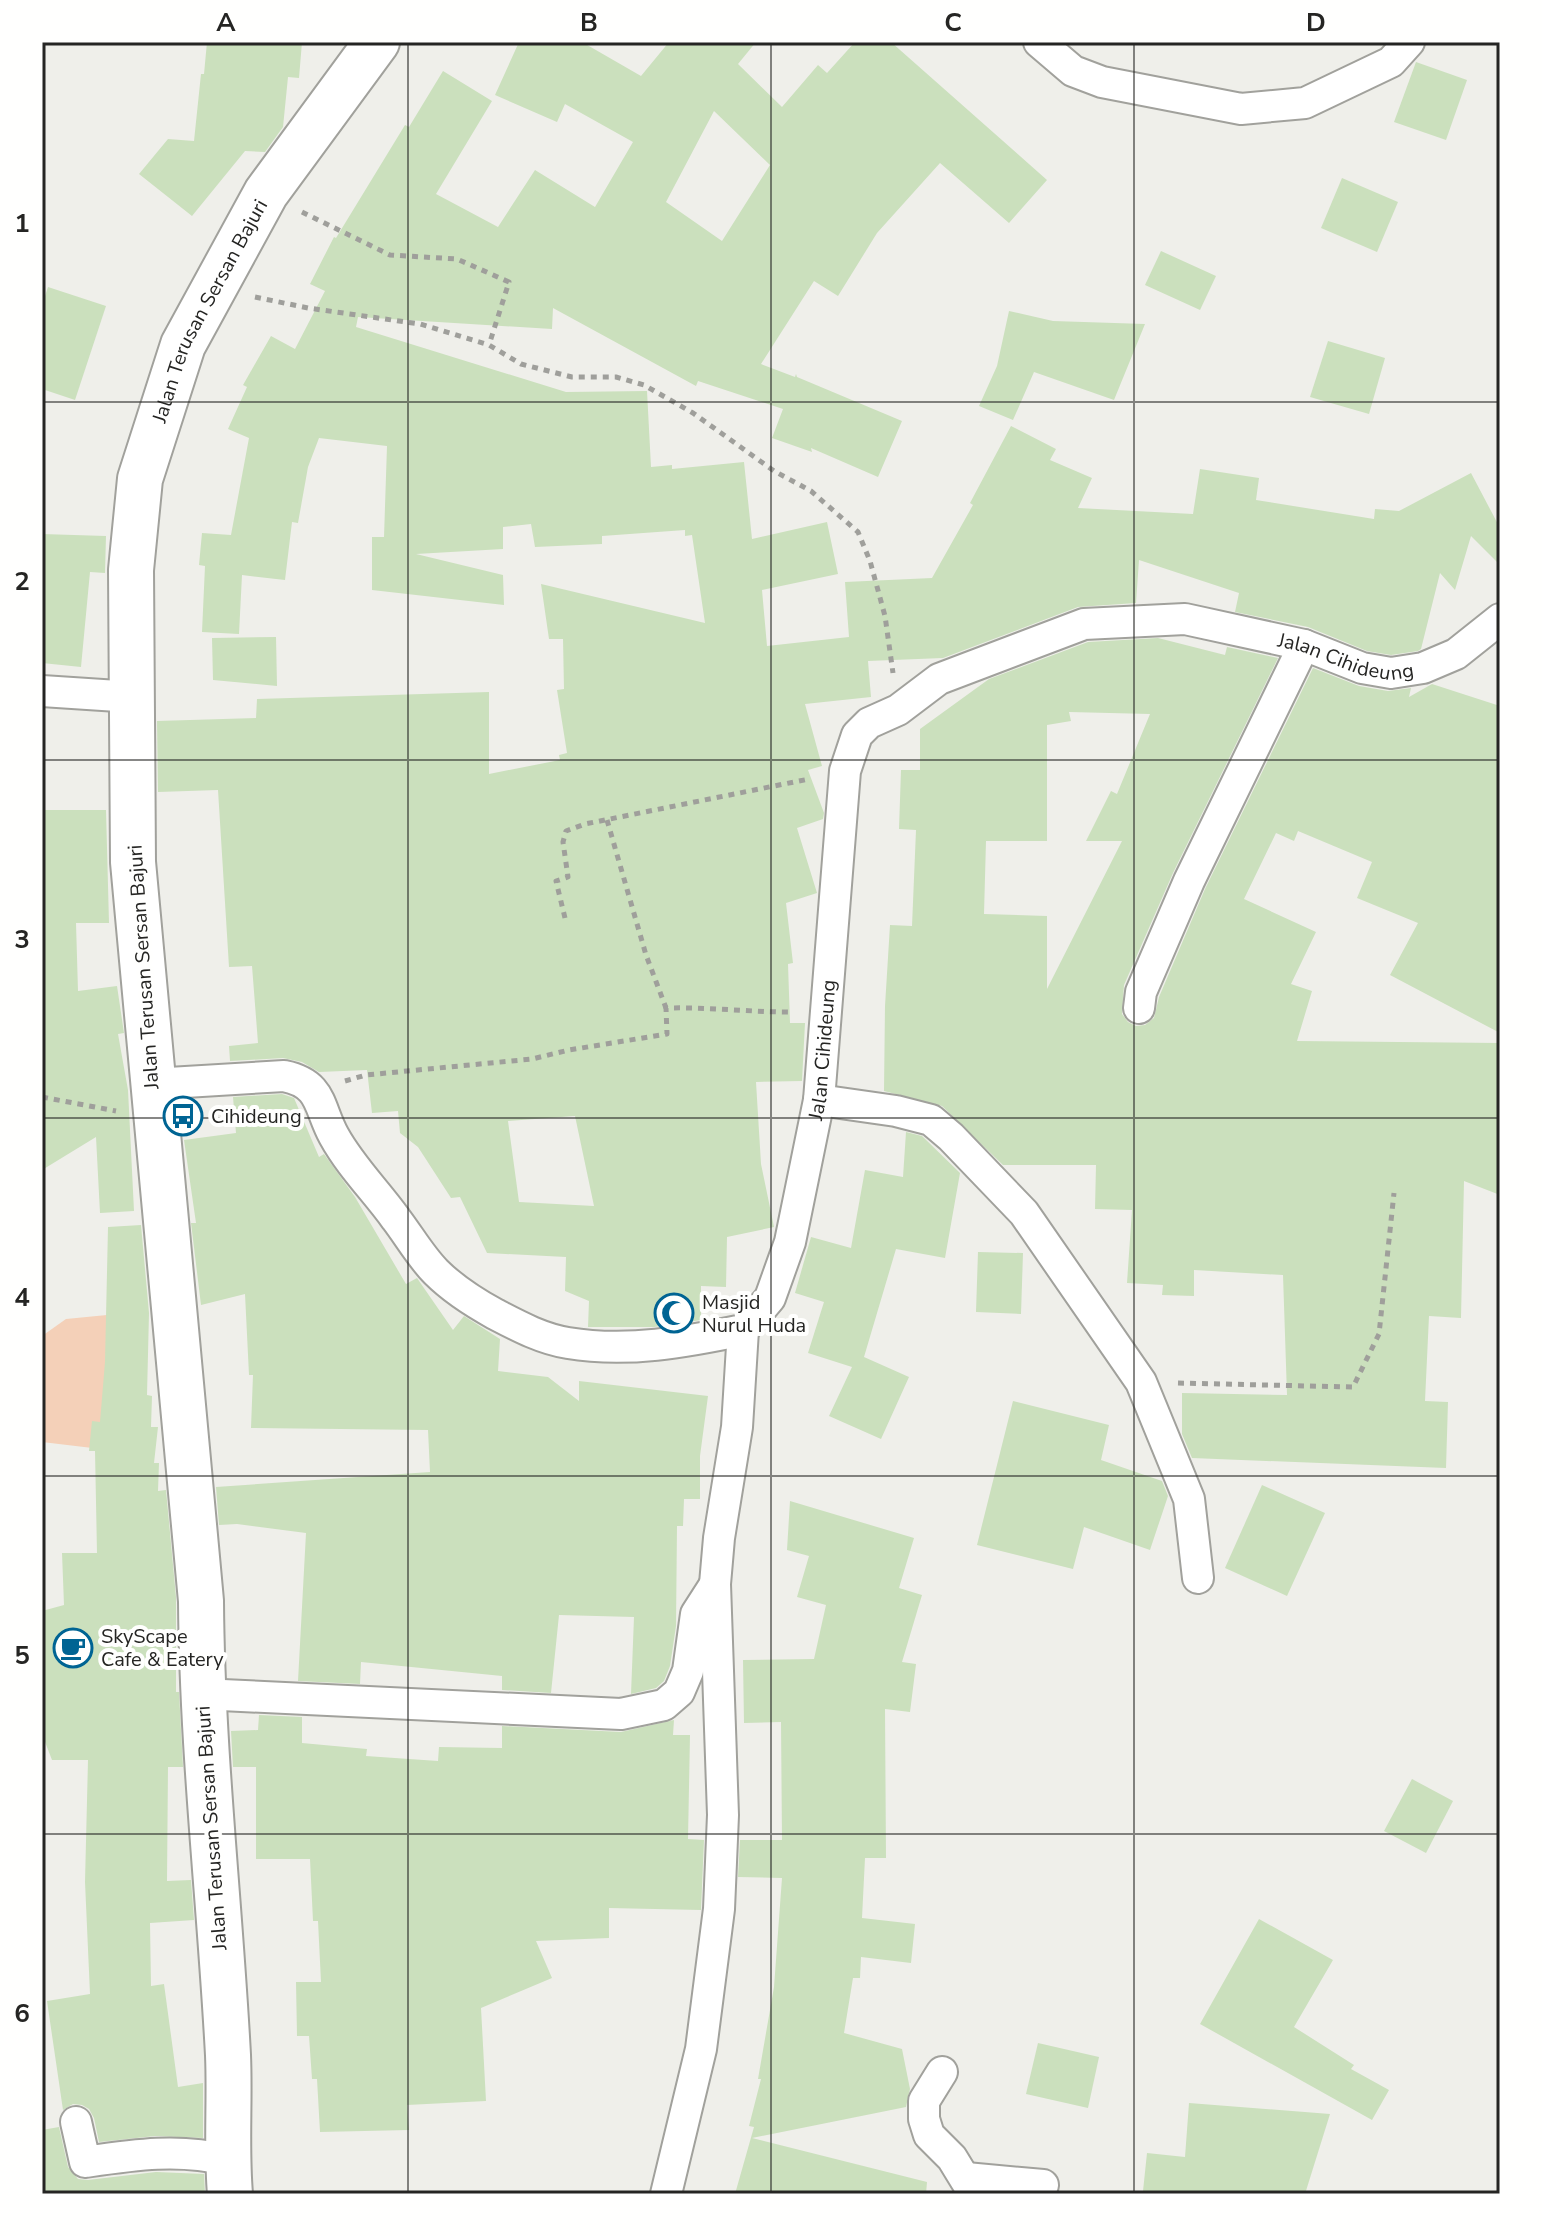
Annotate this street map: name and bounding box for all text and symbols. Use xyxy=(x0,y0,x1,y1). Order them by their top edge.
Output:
text: A xyxy=(216,5,236,40)
text: B xyxy=(580,5,598,40)
text: C xyxy=(944,5,962,40)
text: D xyxy=(1306,5,1326,40)
street label: Jalan Terusan Sersan Bajuri xyxy=(146,195,274,427)
text: 1 xyxy=(14,206,30,241)
text: 2 xyxy=(14,564,30,599)
street label: Jalan Cihideung xyxy=(1274,626,1416,687)
street label: Jalan Terusan Sersan Bajuri xyxy=(121,844,166,1091)
text: 3 xyxy=(14,922,30,957)
street label: Jalan Cihideung xyxy=(802,979,842,1124)
bus stop icon: Cihideung xyxy=(162,1095,204,1137)
place label: Cihideung xyxy=(211,1103,302,1130)
text: 4 xyxy=(14,1280,30,1315)
place label: Masjid Nurul Huda xyxy=(702,1289,806,1339)
mosque icon: Masjid Nurul Huda xyxy=(653,1292,695,1334)
place label: SkyScape Cafe & Eatery xyxy=(101,1623,224,1673)
cafe icon: SkyScape Cafe & Eatery xyxy=(52,1627,94,1669)
text: 5 xyxy=(14,1638,30,1673)
street label: Jalan Terusan Sersan Bajuri xyxy=(189,1705,234,1952)
text: 6 xyxy=(14,1996,30,2031)

